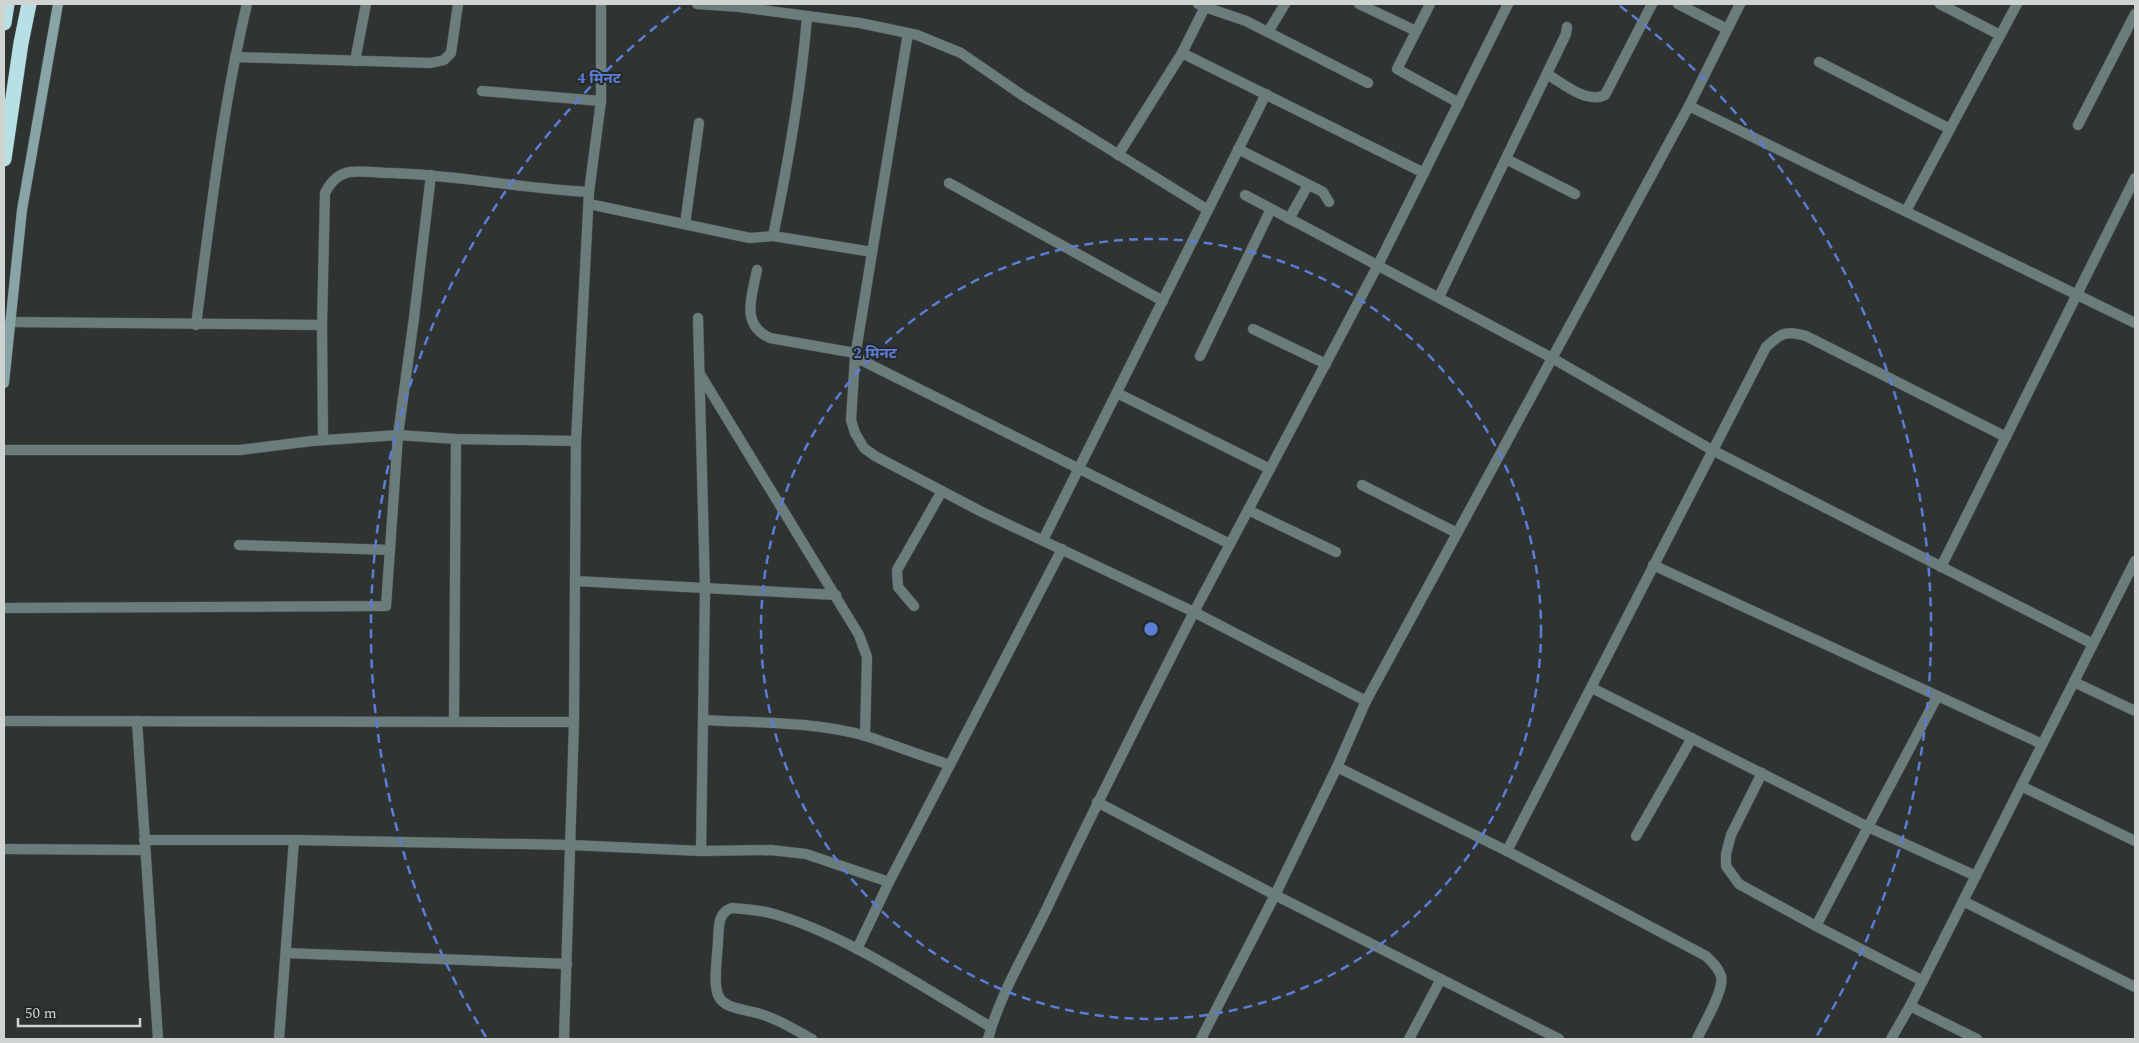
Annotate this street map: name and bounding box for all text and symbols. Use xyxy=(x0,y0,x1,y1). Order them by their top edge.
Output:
text: 4 मिनट xyxy=(577,67,622,90)
text: 2 मिनट xyxy=(853,342,898,365)
centre of rings xyxy=(1142,620,1160,638)
scale bar xyxy=(18,996,140,1028)
text: 50 m xyxy=(25,1002,57,1025)

